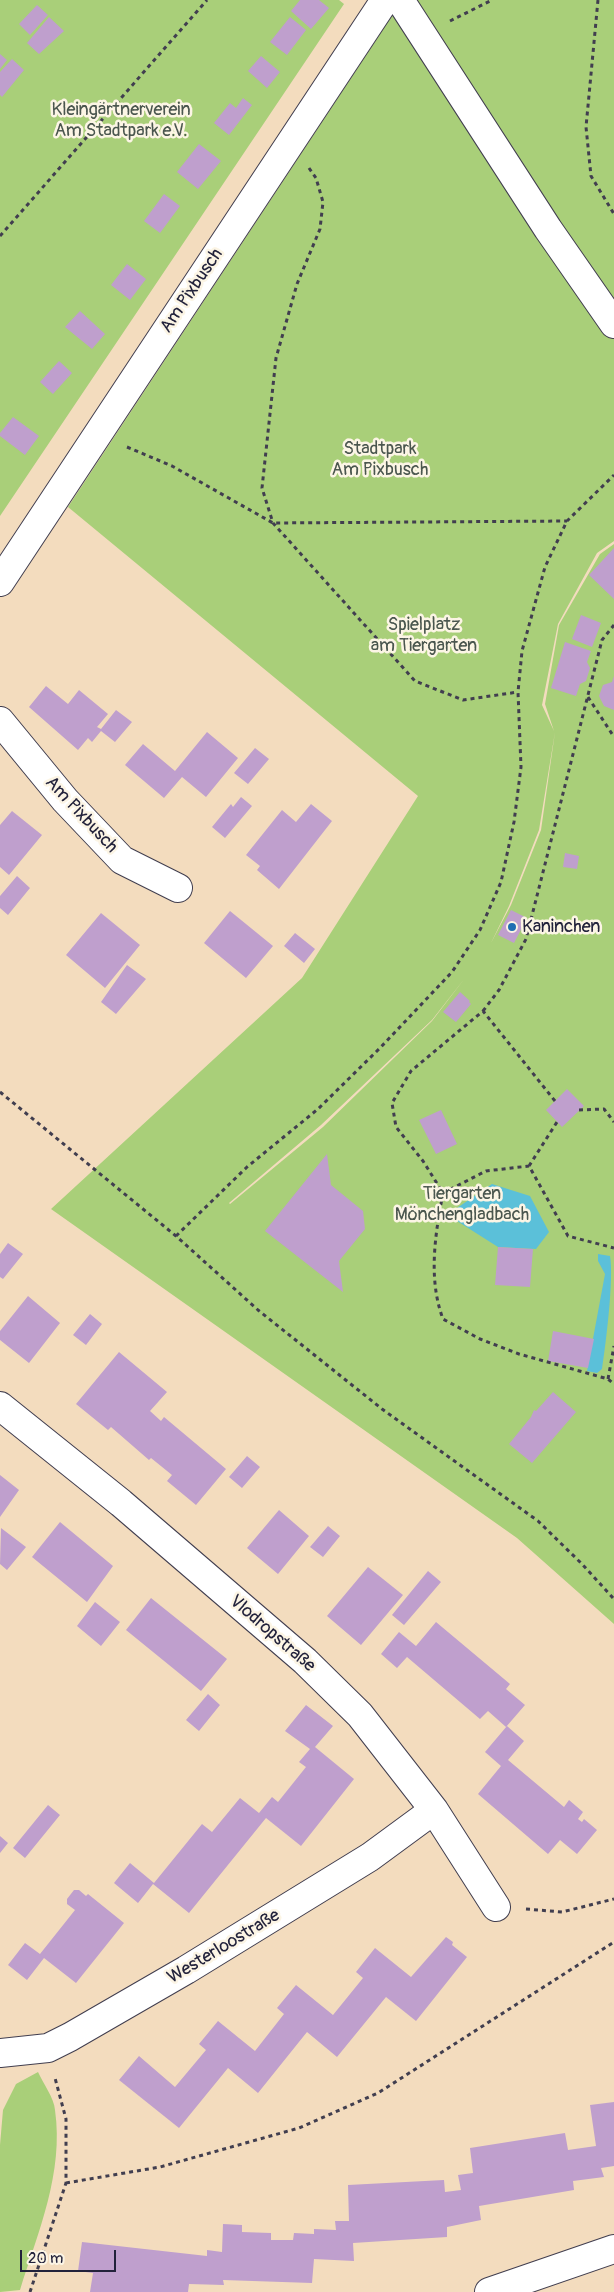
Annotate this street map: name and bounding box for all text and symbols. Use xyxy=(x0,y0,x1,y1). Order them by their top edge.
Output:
park label: Kleingärtnerverein Am Stadtpark e.V. xyxy=(51,99,191,142)
street label: Am Pixbusch xyxy=(156,245,228,337)
park label: Stadtpark Am Pixbusch xyxy=(332,438,428,480)
park label: Spielplatz am Tiergarten xyxy=(371,614,477,656)
street label: Am Pixbusch xyxy=(40,772,122,858)
place label: Kaninchen xyxy=(522,916,600,938)
marker: Kaninchen xyxy=(506,921,518,933)
park label: Tiergarten Mönchengladbach xyxy=(395,1183,529,1226)
street label: Vlodropstraße xyxy=(225,1591,319,1677)
street label: Westerloostraße xyxy=(164,1905,284,1989)
scale bar xyxy=(22,2240,119,2272)
text: 20 m xyxy=(28,2249,63,2268)

